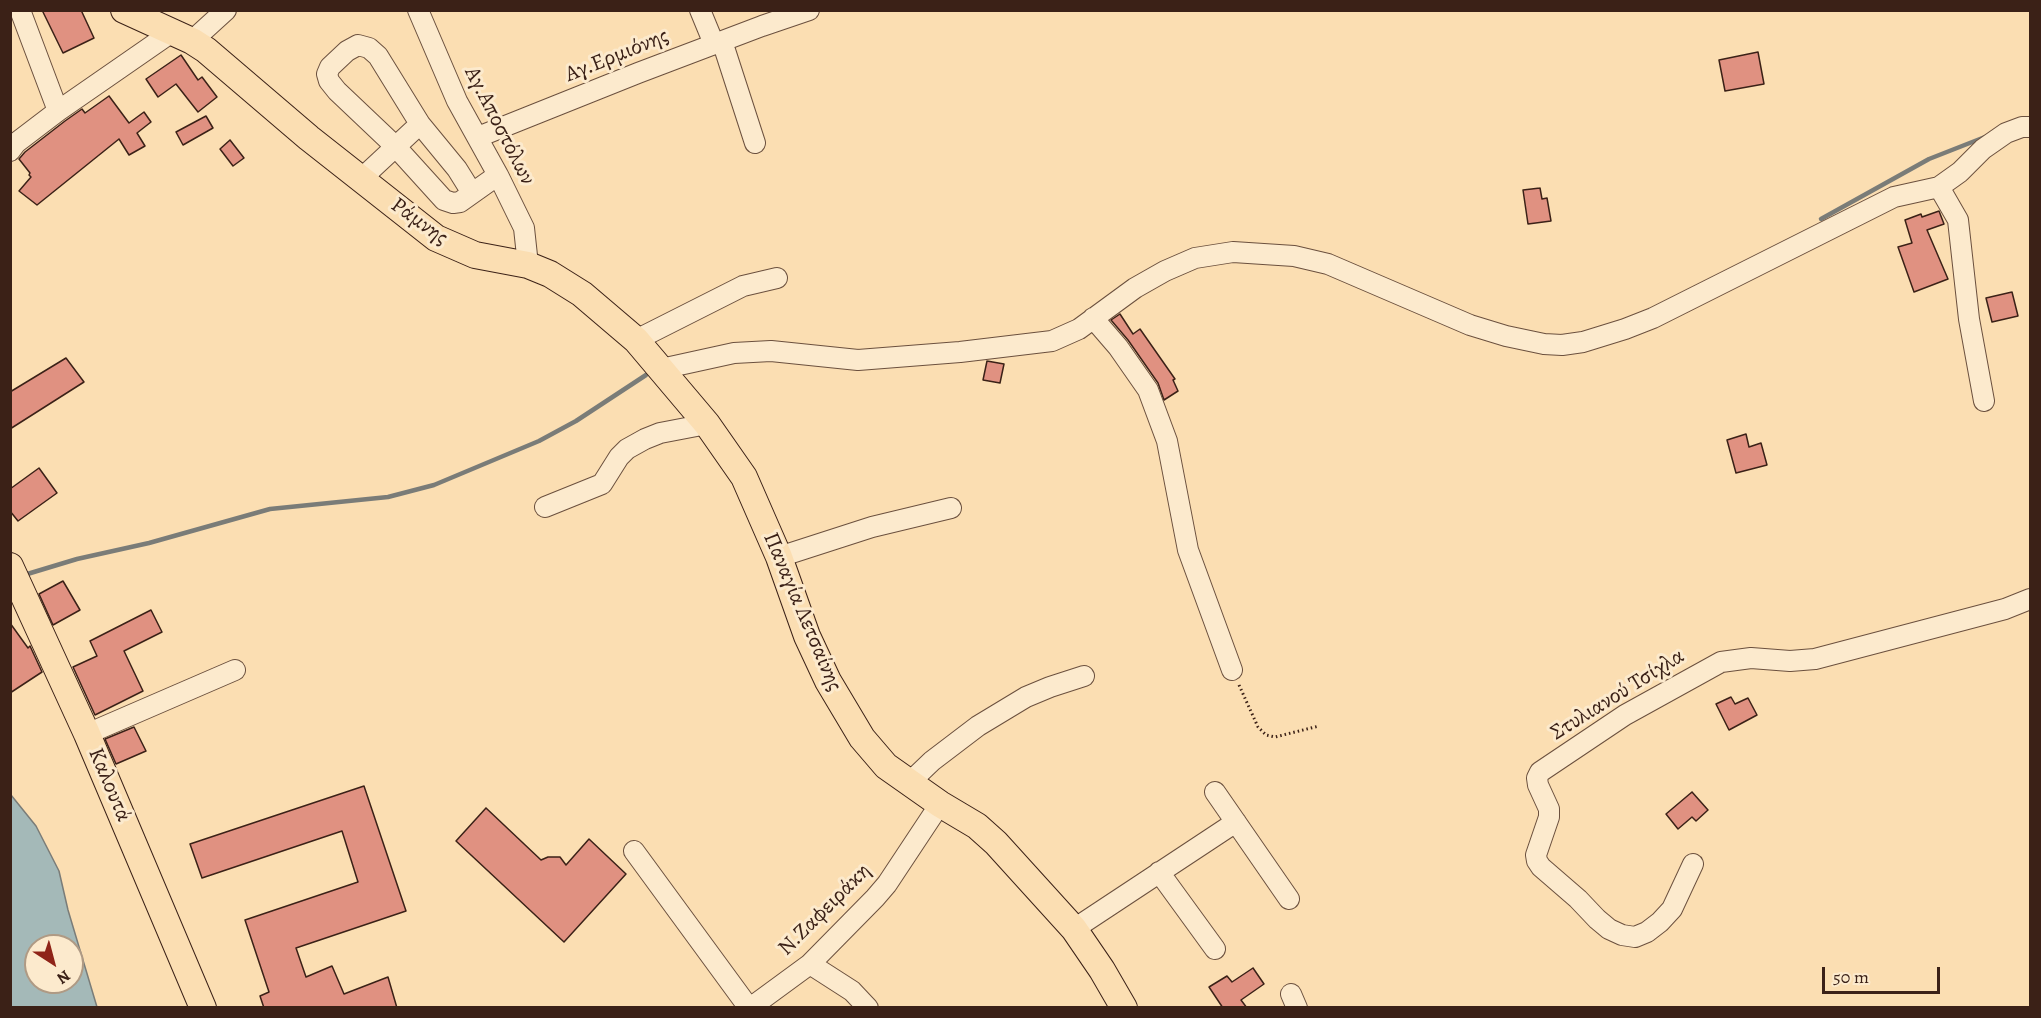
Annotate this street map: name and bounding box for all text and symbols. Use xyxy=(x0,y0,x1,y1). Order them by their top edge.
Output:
street label: Αγ.Ερμιόνης xyxy=(561,23,673,89)
street label: Αγ.Αποστόλων xyxy=(458,62,540,190)
street label: Ράμνης xyxy=(385,192,453,252)
street label: Παναγία Λετσαίνης xyxy=(757,529,847,695)
street label: Στυλιανού Τσίχλα xyxy=(1546,643,1690,747)
street label: Καλουτά xyxy=(82,744,136,826)
street label: Ν.Ζαφειράκη xyxy=(773,858,877,962)
north arrow xyxy=(24,934,84,994)
scale bar xyxy=(1825,955,1944,993)
text: N xyxy=(52,965,75,989)
text: 50 m xyxy=(1833,965,1869,989)

